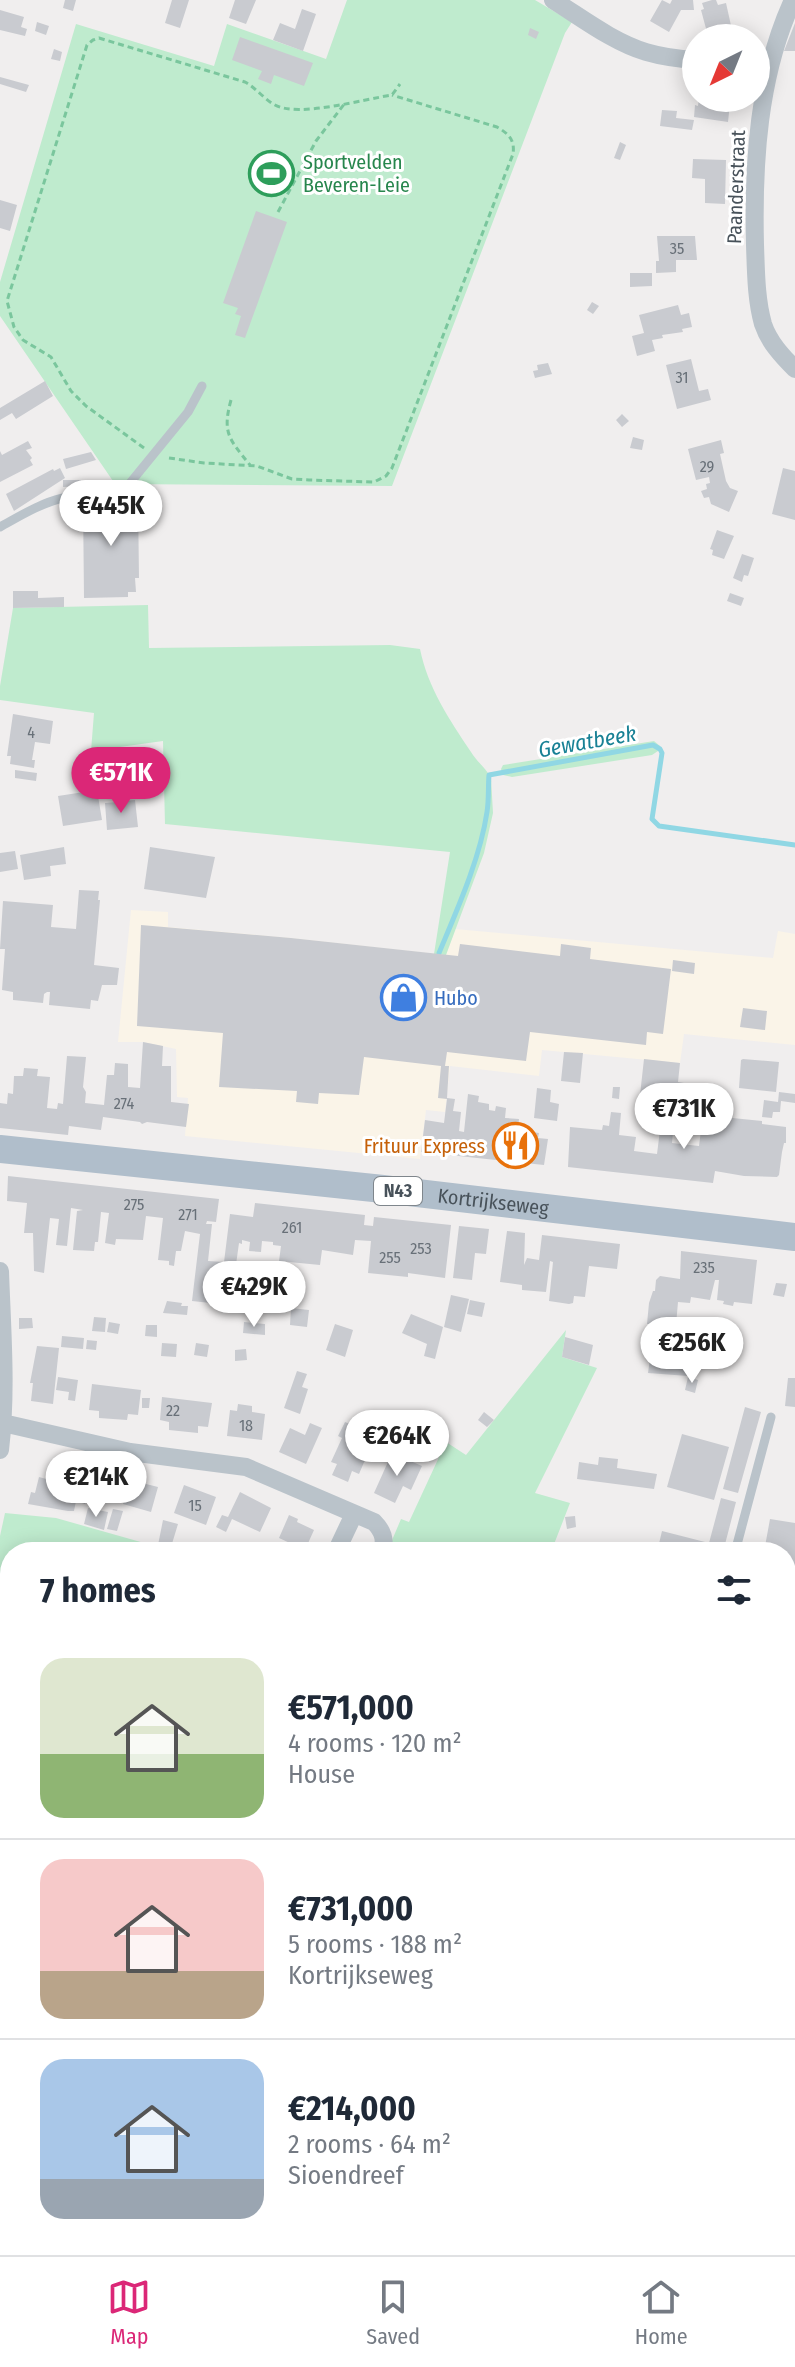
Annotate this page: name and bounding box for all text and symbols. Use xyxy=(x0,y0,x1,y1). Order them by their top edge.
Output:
north arrow xyxy=(682,24,770,112)
map controls xyxy=(682,24,770,112)
street label: Paanderstraat xyxy=(722,129,750,245)
sports icon: Sportvelden Beveren-Leie xyxy=(248,150,296,198)
place label: Sportvelden Beveren-Leie xyxy=(303,150,410,197)
house number: 35 xyxy=(670,239,684,258)
house number: 31 xyxy=(675,368,689,387)
house number: 29 xyxy=(700,457,715,476)
pin: €445K xyxy=(55,480,167,548)
text: €445K xyxy=(77,490,145,521)
water label: Gewatbeek xyxy=(536,720,638,763)
house number: 4 xyxy=(27,723,35,742)
pin: €571K xyxy=(65,747,177,815)
text: €571K xyxy=(89,757,153,788)
shop icon: Hubo xyxy=(379,974,427,1022)
place label: Hubo xyxy=(434,986,478,1010)
pin: €731K xyxy=(628,1083,740,1151)
text: €731K xyxy=(653,1093,715,1124)
house number: 274 xyxy=(114,1094,135,1113)
restaurant icon: Frituur Express xyxy=(492,1122,540,1170)
place label: Frituur Express xyxy=(364,1134,485,1158)
road number: N43 xyxy=(374,1177,422,1205)
street label: Kortrijkseweg xyxy=(436,1183,551,1220)
house number: 275 xyxy=(124,1195,144,1214)
house number: 271 xyxy=(178,1205,198,1224)
house number: 261 xyxy=(282,1218,302,1237)
house number: 253 xyxy=(410,1239,432,1258)
house number: 255 xyxy=(379,1248,401,1267)
house number: 235 xyxy=(693,1258,715,1277)
pin: €429K xyxy=(198,1261,310,1329)
text: €429K xyxy=(221,1271,287,1302)
pin: €256K xyxy=(636,1317,748,1385)
text: €256K xyxy=(658,1327,726,1358)
house number: 22 xyxy=(166,1401,180,1420)
pin: €264K xyxy=(341,1410,453,1478)
house number: 18 xyxy=(239,1416,253,1435)
text: €264K xyxy=(363,1420,431,1451)
pin: €214K xyxy=(40,1451,152,1519)
text: €214K xyxy=(64,1461,128,1492)
house number: 15 xyxy=(188,1496,202,1515)
icon: filters xyxy=(712,1568,756,1612)
text: 7 homes xyxy=(40,1570,156,1611)
text: €571,000 xyxy=(288,1687,414,1728)
icon: home xyxy=(104,1690,200,1786)
text: 4 rooms · 120 m² xyxy=(288,1728,462,1759)
text: House xyxy=(288,1759,355,1790)
text: €731,000 xyxy=(288,1888,413,1929)
icon: home xyxy=(104,1891,200,1987)
text: 5 rooms · 188 m² xyxy=(288,1929,462,1960)
text: Kortrijkseweg xyxy=(288,1960,433,1991)
text: €214,000 xyxy=(288,2088,416,2129)
icon: home xyxy=(104,2091,200,2187)
text: 2 rooms · 64 m² xyxy=(288,2129,451,2160)
text: Sioendreef xyxy=(288,2160,404,2191)
tab: Map xyxy=(107,2275,151,2350)
tab: Saved xyxy=(366,2275,420,2350)
tab: Home xyxy=(635,2275,688,2350)

